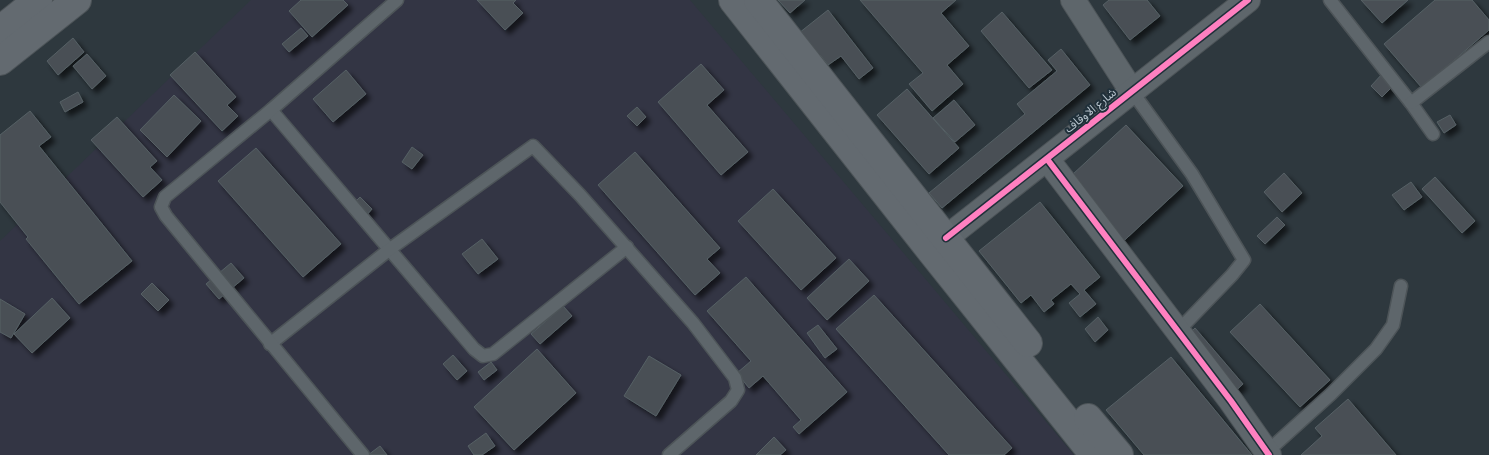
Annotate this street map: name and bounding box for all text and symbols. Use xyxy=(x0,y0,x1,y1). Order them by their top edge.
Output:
street label: شارع الاوقاف xyxy=(1060,84,1120,137)

